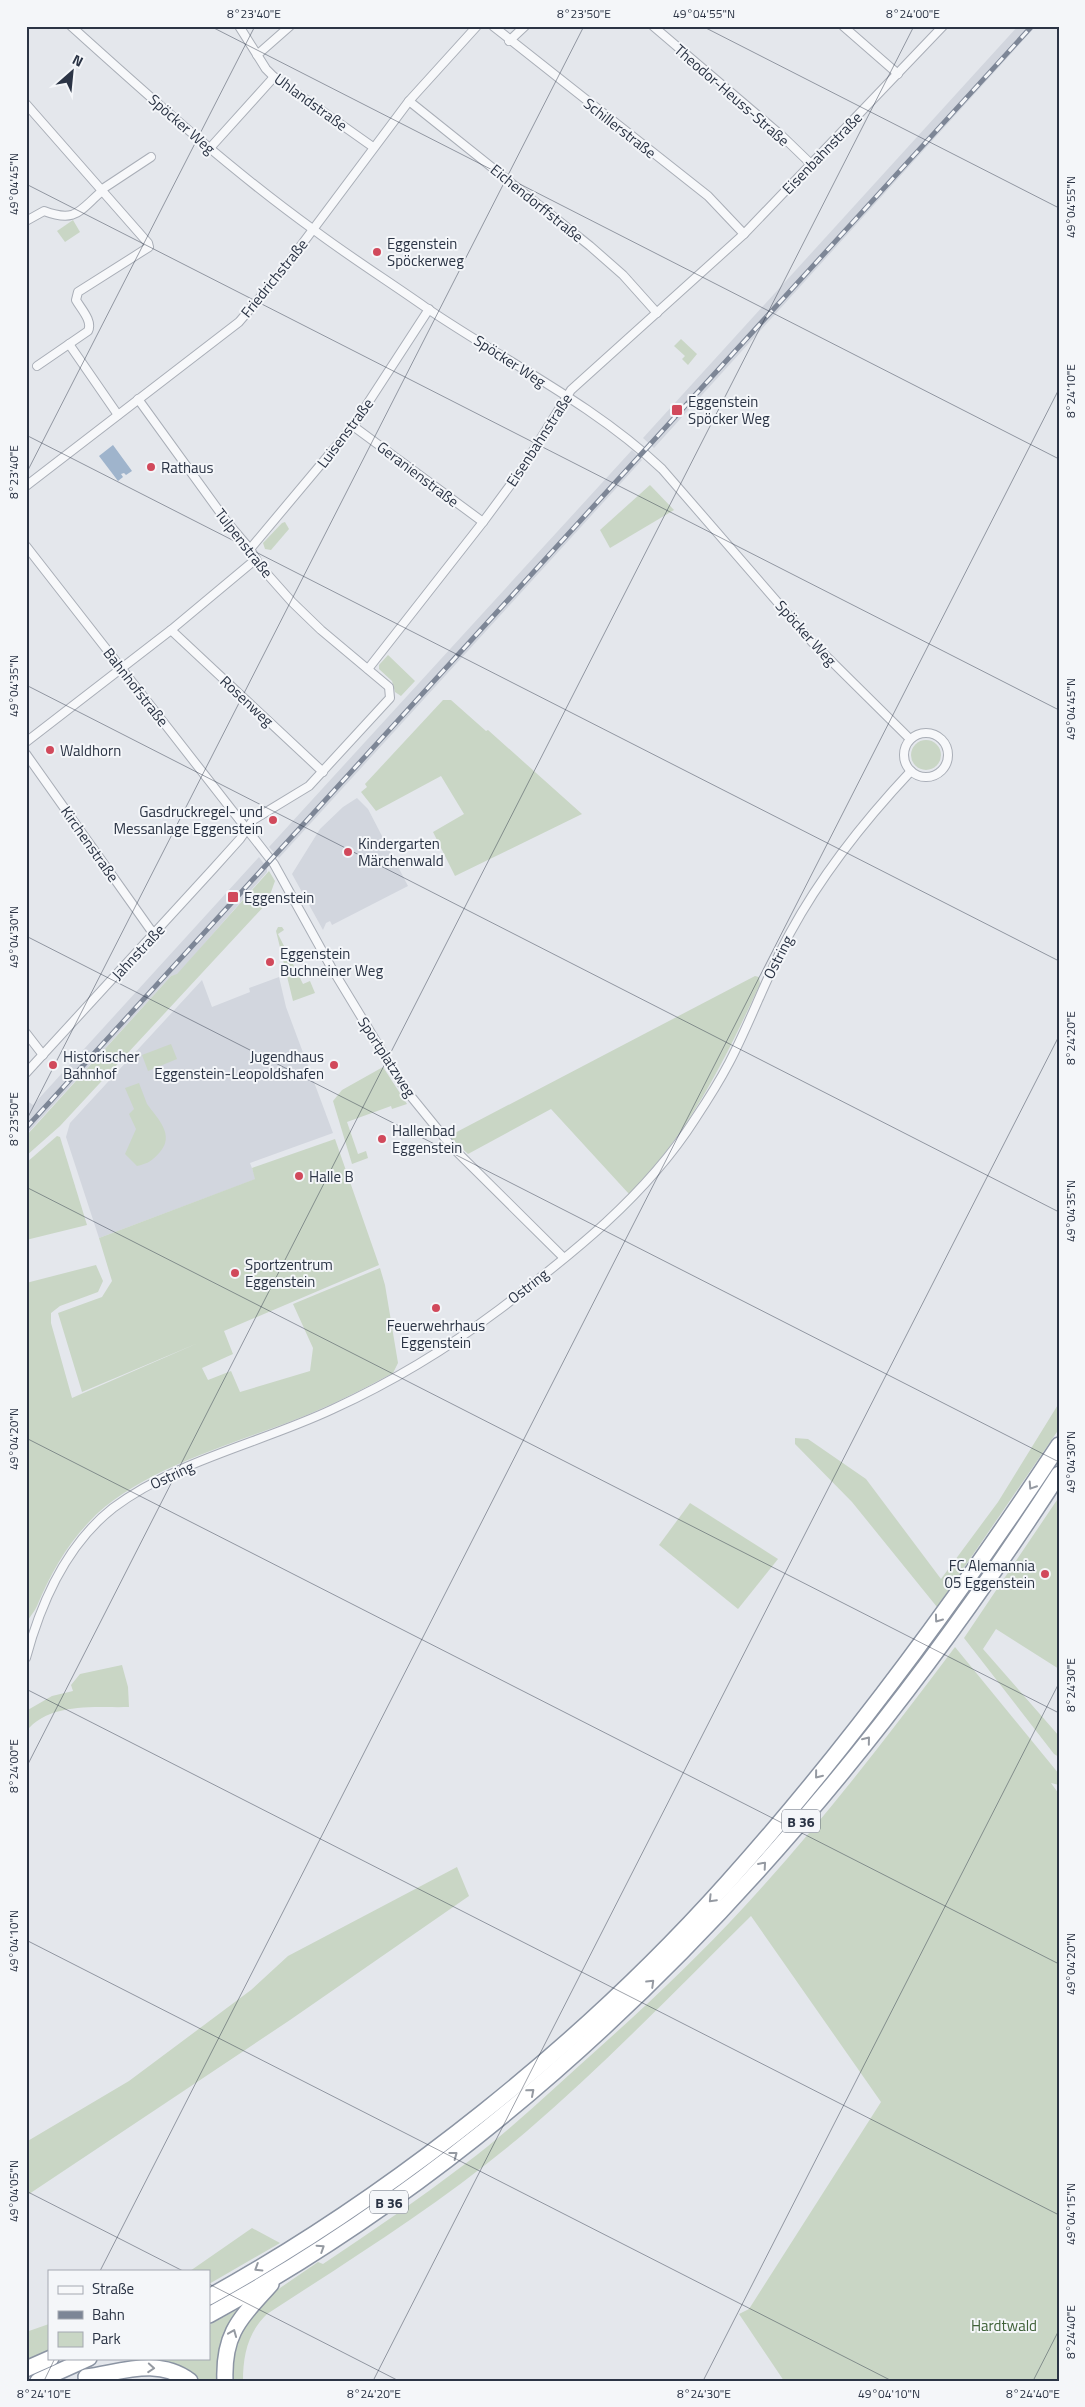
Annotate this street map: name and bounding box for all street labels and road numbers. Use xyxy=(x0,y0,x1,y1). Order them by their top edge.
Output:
street label: Theodor-Heuss-Straße xyxy=(669,38,795,152)
street label: Uhlandstraße xyxy=(270,67,352,137)
street label: Spöcker Weg xyxy=(144,88,221,160)
street label: Schillerstraße xyxy=(579,92,661,164)
street label: Eisenbahnstraße xyxy=(777,107,867,199)
street label: Eichendorffstraße xyxy=(485,158,589,248)
street label: Friedrichstraße xyxy=(235,234,313,322)
street label: Spöcker Weg xyxy=(469,329,551,393)
street label: Eisenbahnstraße xyxy=(500,389,578,491)
street label: Luisenstraße xyxy=(311,393,379,473)
street label: Geranienstraße xyxy=(372,435,464,513)
street label: Tulpenstraße xyxy=(209,503,279,583)
street label: Spöcker Weg xyxy=(770,595,842,671)
street label: Bahnhofstraße xyxy=(98,643,174,731)
street label: Rosenweg xyxy=(215,670,279,732)
street label: Kirchenstraße xyxy=(55,801,125,887)
street label: Jahnstraße xyxy=(106,919,170,985)
street label: Ostring xyxy=(757,931,799,983)
street label: Sportplatzweg xyxy=(352,1012,422,1102)
street label: Ostring xyxy=(503,1262,554,1309)
street label: Ostring xyxy=(146,1455,198,1495)
road number: B 36 xyxy=(782,1810,820,1832)
road number: B 36 xyxy=(370,2190,408,2214)

